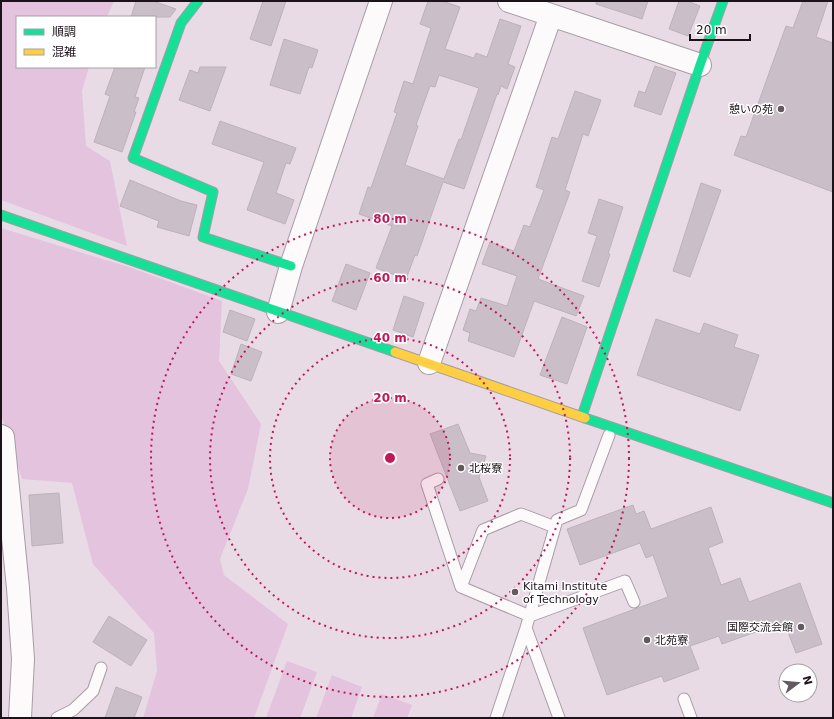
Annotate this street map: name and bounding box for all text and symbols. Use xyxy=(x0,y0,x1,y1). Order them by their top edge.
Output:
legend xyxy=(16,16,156,68)
scale bar xyxy=(690,16,750,42)
text: 20 m xyxy=(696,23,727,37)
text: 順調 xyxy=(52,25,76,39)
text: 混雑 xyxy=(52,45,76,59)
place label: 憩いの苑 xyxy=(729,103,773,116)
marker: 憩いの苑 xyxy=(776,104,786,114)
text: 80 m xyxy=(373,212,407,226)
text: 60 m xyxy=(373,271,407,285)
text: 40 m xyxy=(373,331,407,345)
text: 20 m xyxy=(373,391,407,405)
centre of rings xyxy=(383,451,397,465)
place label: 北桜寮 xyxy=(469,462,502,475)
marker: 北桜寮 xyxy=(456,463,466,473)
place label: Kitami Institute of Technology xyxy=(523,580,608,606)
marker: Kitami Institute of Technology xyxy=(510,587,520,597)
place label: 国際交流会館 xyxy=(727,621,793,634)
marker: 国際交流会館 xyxy=(796,622,806,632)
place label: 北苑寮 xyxy=(655,634,688,647)
marker: 北苑寮 xyxy=(642,635,652,645)
north arrow xyxy=(778,663,818,703)
text: N xyxy=(800,674,815,687)

